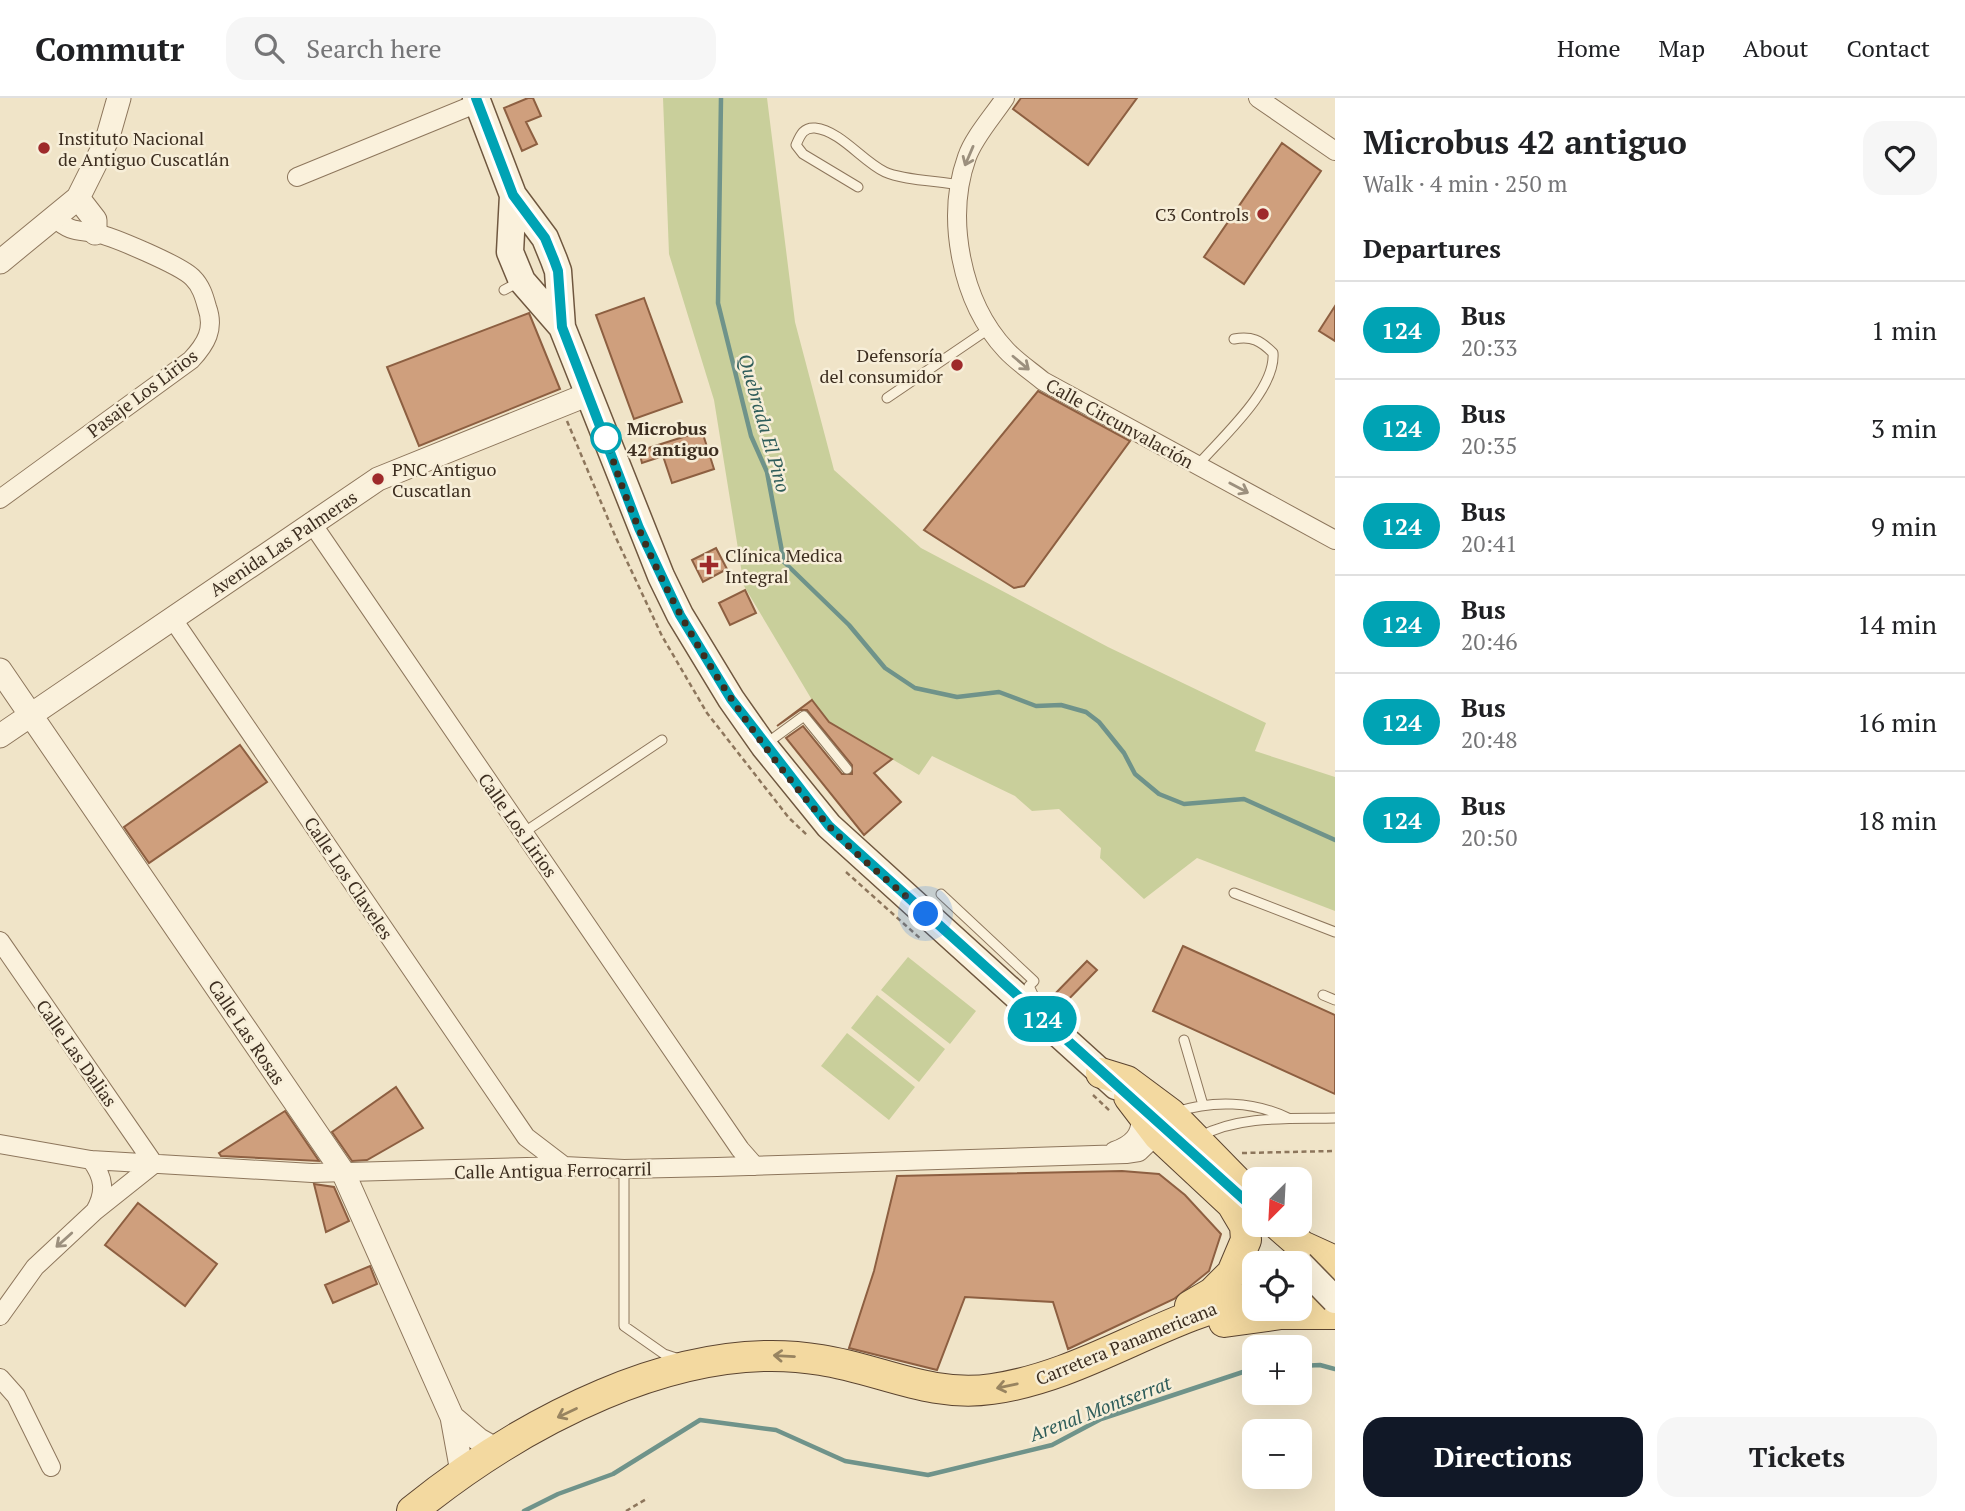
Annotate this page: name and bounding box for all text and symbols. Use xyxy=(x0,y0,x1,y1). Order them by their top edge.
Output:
search box xyxy=(226,17,716,80)
text: Commutr xyxy=(35,27,184,70)
icon: search xyxy=(250,29,288,67)
text: Search here xyxy=(306,31,442,65)
text: Home xyxy=(1557,32,1621,64)
text: Map xyxy=(1659,32,1705,64)
text: About xyxy=(1743,32,1809,64)
text: Contact xyxy=(1847,32,1930,64)
text: Microbus 42 antiguo xyxy=(1363,120,1687,163)
button: heart xyxy=(1863,121,1937,195)
place label: Instituto Nacional de Antiguo Cuscatlán xyxy=(58,126,230,171)
marker: Instituto Nacional de Antiguo Cuscatlán xyxy=(36,140,52,156)
one-way arrow xyxy=(962,145,975,166)
text: Walk · 4 min · 250 m xyxy=(1363,168,1567,199)
place label: C3 Controls xyxy=(1155,202,1249,226)
marker: C3 Controls xyxy=(1255,206,1271,222)
text: Departures xyxy=(1363,231,1501,265)
text: Bus xyxy=(1461,298,1506,332)
text: 1 min xyxy=(1871,313,1937,347)
text: 124 xyxy=(1381,314,1422,346)
text: 20:33 xyxy=(1461,332,1518,363)
street label: Pasaje Los Lirios xyxy=(82,343,202,443)
place label: Defensoría del consumidor xyxy=(820,343,943,388)
water label: Quebrada El Pino xyxy=(733,351,797,495)
one-way arrow xyxy=(1012,355,1030,370)
marker: Defensoría del consumidor xyxy=(949,357,965,373)
street label: Calle Circunvalación xyxy=(1042,372,1198,474)
text: Bus xyxy=(1461,396,1506,430)
text: 3 min xyxy=(1871,411,1937,445)
text: 124 xyxy=(1381,412,1422,444)
place label: Microbus 42 antiguo xyxy=(627,416,719,461)
marker: Microbus 42 antiguo xyxy=(591,423,621,453)
text: 20:35 xyxy=(1461,430,1518,461)
place label: PNC Antiguo Cuscatlan xyxy=(392,457,496,502)
marker: PNC Antiguo Cuscatlan xyxy=(370,471,386,487)
one-way arrow xyxy=(1228,482,1249,496)
street label: Avenida Las Palmeras xyxy=(205,485,361,601)
text: Bus xyxy=(1461,494,1506,528)
text: 9 min xyxy=(1871,509,1937,543)
text: 124 xyxy=(1381,510,1422,542)
text: 20:41 xyxy=(1461,528,1518,559)
place label: Clínica Medica Integral xyxy=(725,543,843,588)
marker: Clínica Medica Integral xyxy=(699,555,719,575)
text: Bus xyxy=(1461,592,1506,626)
text: 14 min xyxy=(1857,607,1937,641)
text: 124 xyxy=(1381,608,1422,640)
text: 20:46 xyxy=(1461,626,1518,657)
text: Bus xyxy=(1461,690,1506,724)
text: 16 min xyxy=(1857,705,1937,739)
text: 124 xyxy=(1381,706,1422,738)
text: 20:48 xyxy=(1461,724,1518,755)
street label: Calle Los Lirios xyxy=(473,768,563,882)
text: Bus xyxy=(1461,788,1506,822)
text: 18 min xyxy=(1857,803,1937,837)
text: 124 xyxy=(1381,804,1422,836)
street label: Calle Los Claveles xyxy=(299,812,399,944)
text: 20:50 xyxy=(1461,822,1518,853)
your location xyxy=(908,896,943,931)
street label: Calle Las Rosas xyxy=(203,975,291,1089)
street label: Calle Las Dalias xyxy=(31,995,123,1111)
line badge: 124 xyxy=(1002,996,1082,1042)
text: 124 xyxy=(1022,1003,1062,1035)
street label: Calle Antigua Ferrocarril xyxy=(454,1156,652,1184)
north arrow xyxy=(1242,1167,1312,1237)
map controls xyxy=(1242,1167,1312,1489)
one-way arrow xyxy=(55,1232,73,1248)
button: locate xyxy=(1242,1251,1312,1321)
street label: Carretera Panamericana xyxy=(1032,1296,1220,1390)
button: + xyxy=(1242,1335,1312,1405)
one-way arrow xyxy=(773,1350,796,1363)
water label: Arenal Montserrat xyxy=(1025,1369,1175,1447)
one-way arrow xyxy=(996,1380,1019,1393)
one-way arrow xyxy=(557,1407,578,1420)
button: Directions xyxy=(1363,1417,1643,1497)
button: Tickets xyxy=(1657,1417,1937,1497)
button: − xyxy=(1242,1419,1312,1489)

